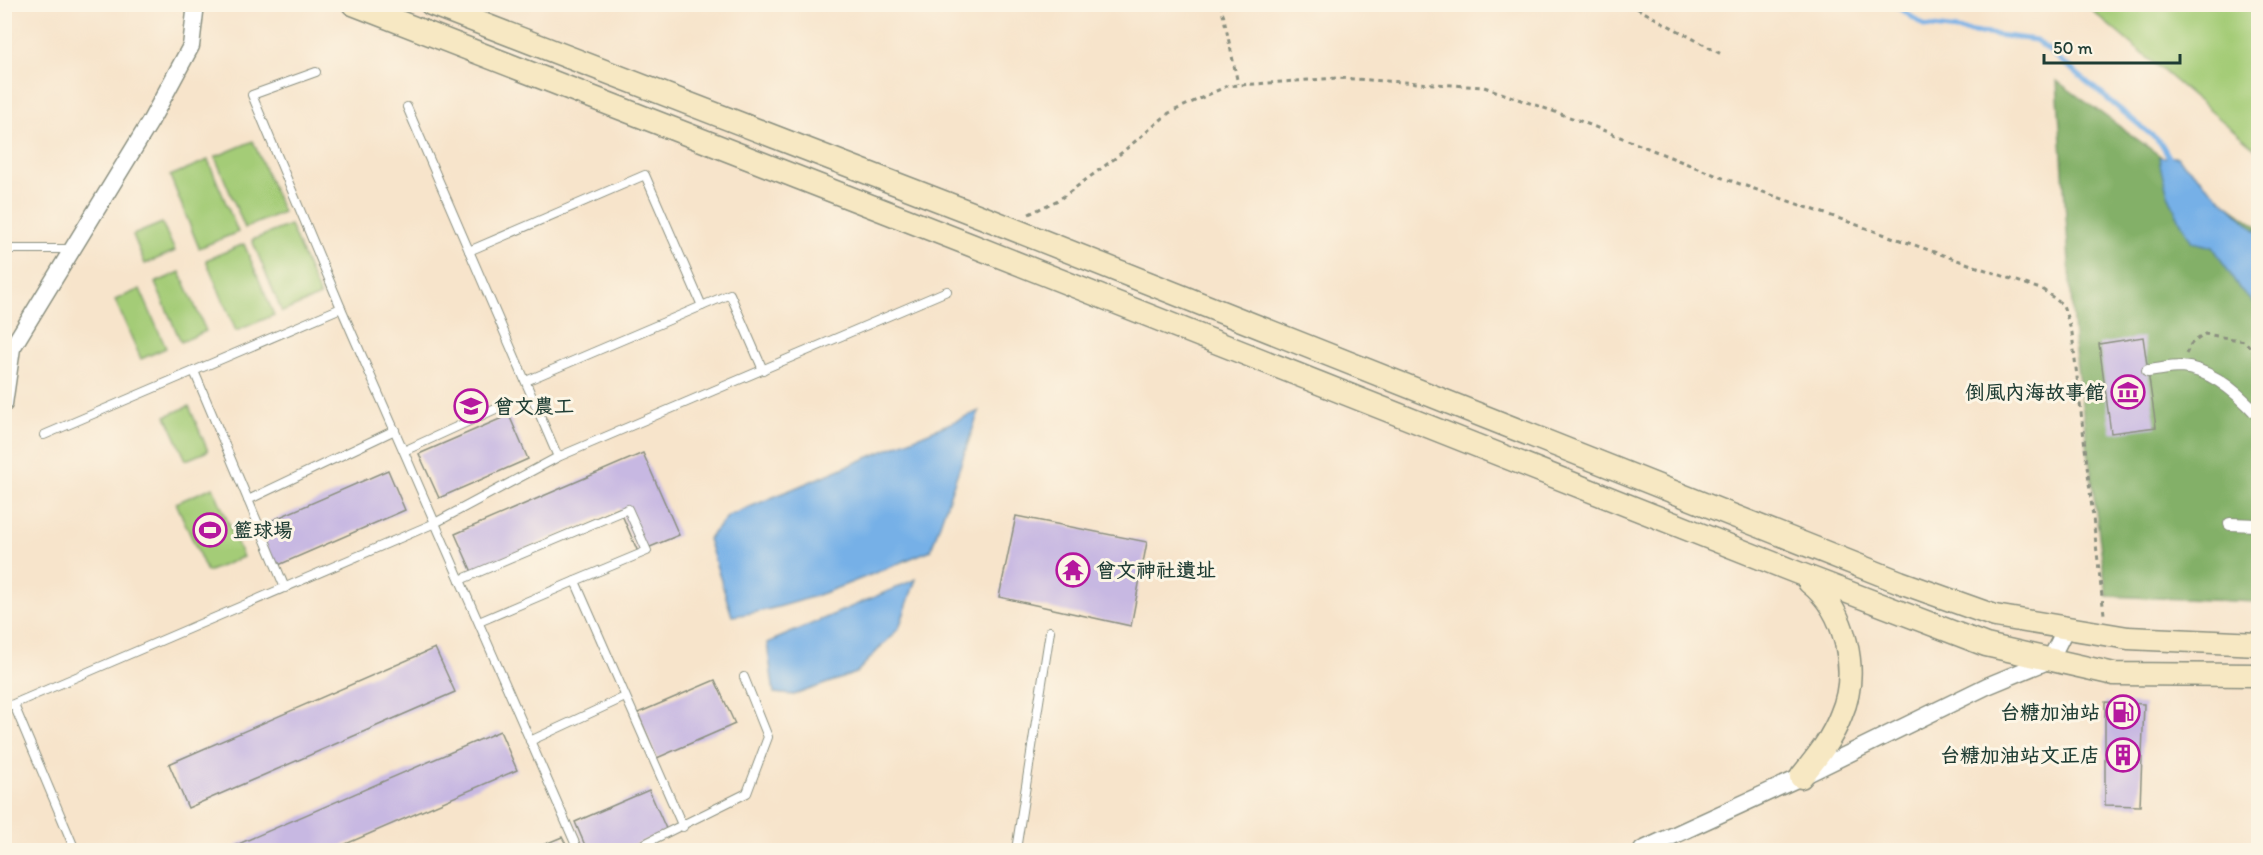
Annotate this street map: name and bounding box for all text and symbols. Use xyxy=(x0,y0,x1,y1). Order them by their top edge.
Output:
scale bar xyxy=(2044,27,2180,65)
text: 50 m xyxy=(2053,37,2093,59)
museum icon: 倒風內海故事館 xyxy=(2110,374,2146,410)
place label: 倒風內海故事館 xyxy=(1965,380,2105,404)
school or university icon: 曾文農工 xyxy=(453,388,489,424)
place label: 曾文農工 xyxy=(494,394,574,418)
sports icon: 籃球場 xyxy=(192,512,228,548)
place label: 籃球場 xyxy=(233,518,293,542)
temple icon: 曾文神社遺址 xyxy=(1055,552,1091,588)
place label: 曾文神社遺址 xyxy=(1096,558,1216,582)
fuel station icon: 台糖加油站 xyxy=(2105,694,2141,730)
place label: 台糖加油站 xyxy=(2000,700,2100,724)
building icon: 台糖加油站文正店 xyxy=(2105,737,2141,773)
place label: 台糖加油站文正店 xyxy=(1940,743,2100,767)

